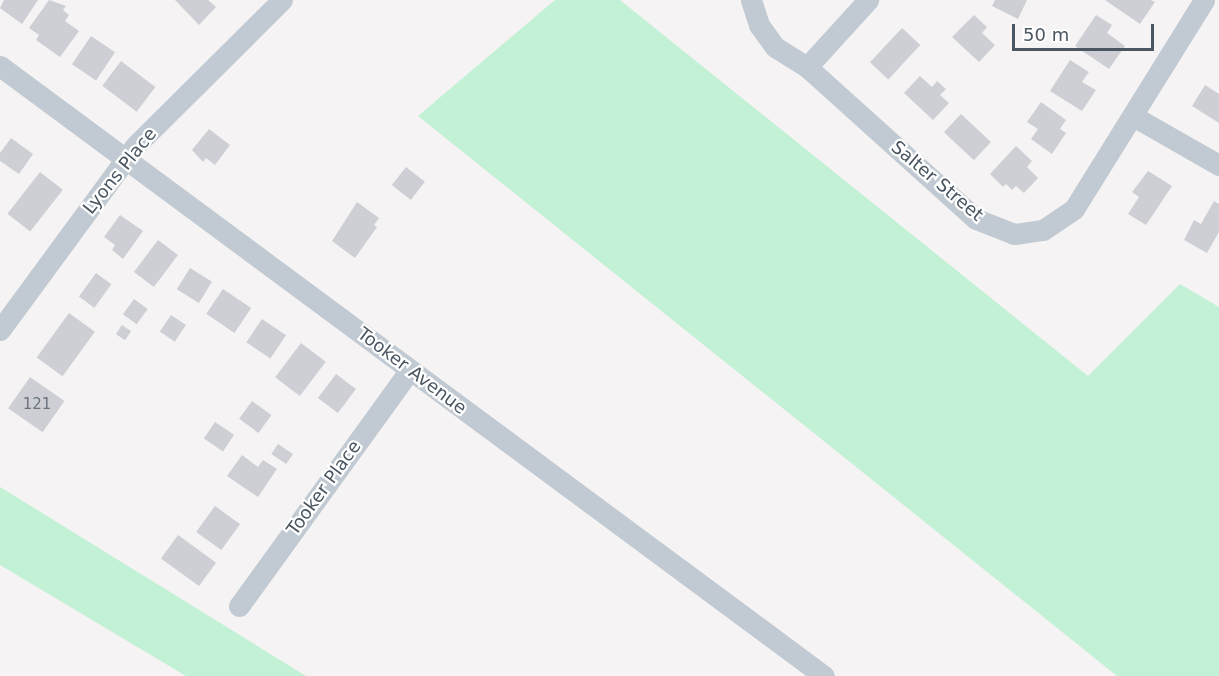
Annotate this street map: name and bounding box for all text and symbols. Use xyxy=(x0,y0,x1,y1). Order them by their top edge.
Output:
scale bar xyxy=(1015,12,1158,50)
text: 50 m xyxy=(1023,24,1069,45)
street label: Lyons Place xyxy=(79,124,161,218)
street label: Salter Street xyxy=(887,136,987,226)
street label: Tooker Avenue xyxy=(353,323,471,419)
house number: 121 xyxy=(23,396,51,414)
street label: Tooker Place xyxy=(282,436,366,540)

